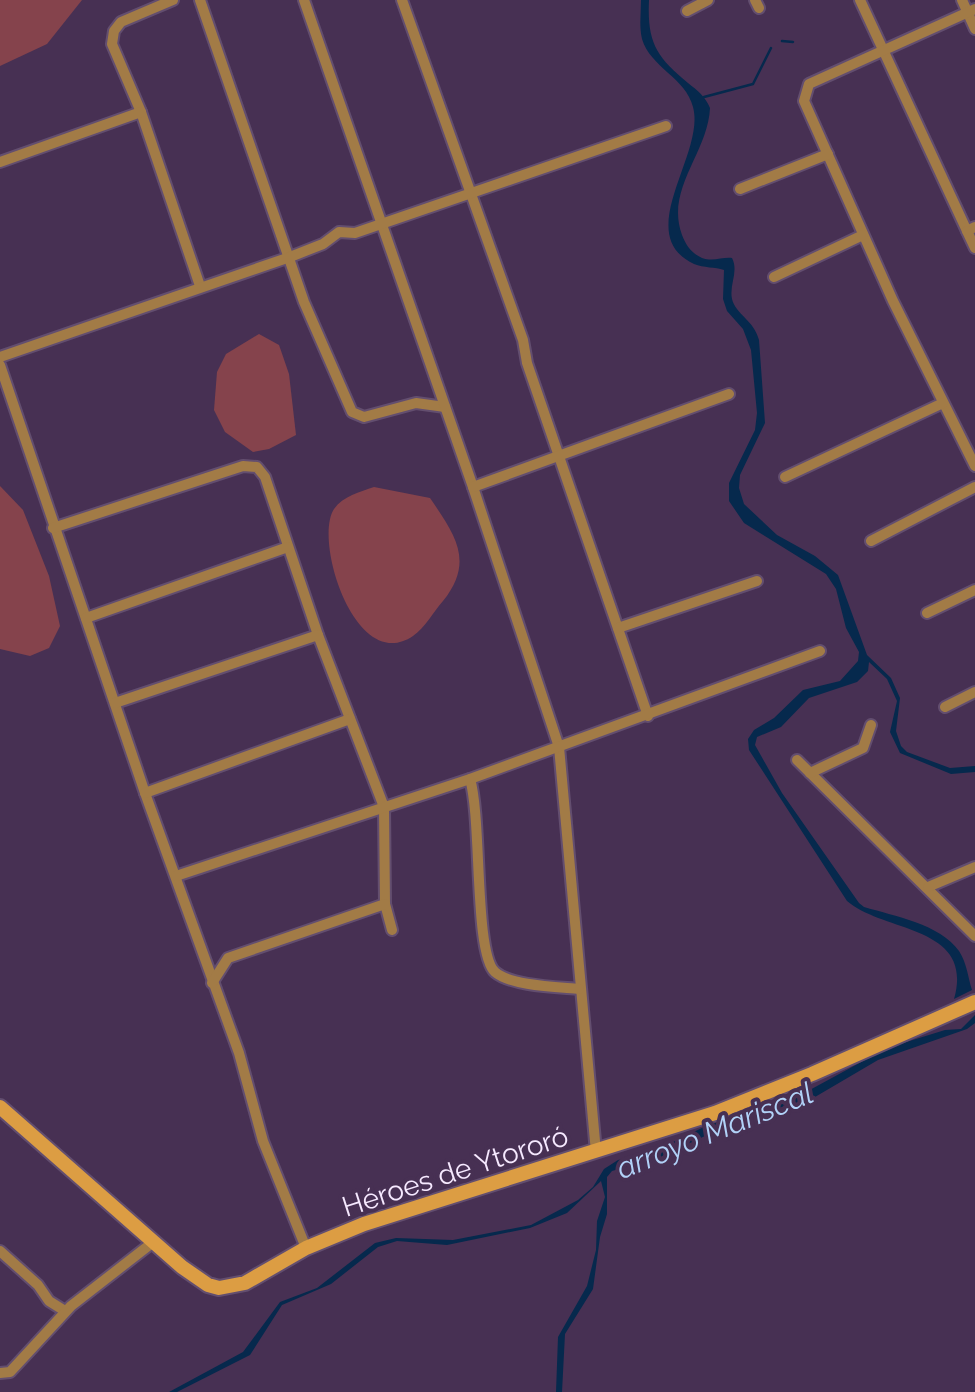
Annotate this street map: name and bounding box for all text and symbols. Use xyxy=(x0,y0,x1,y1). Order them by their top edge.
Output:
water label: arroyo Mariscal xyxy=(611,1075,818,1186)
street label: Héroes de Ytororó xyxy=(338,1119,572,1224)

